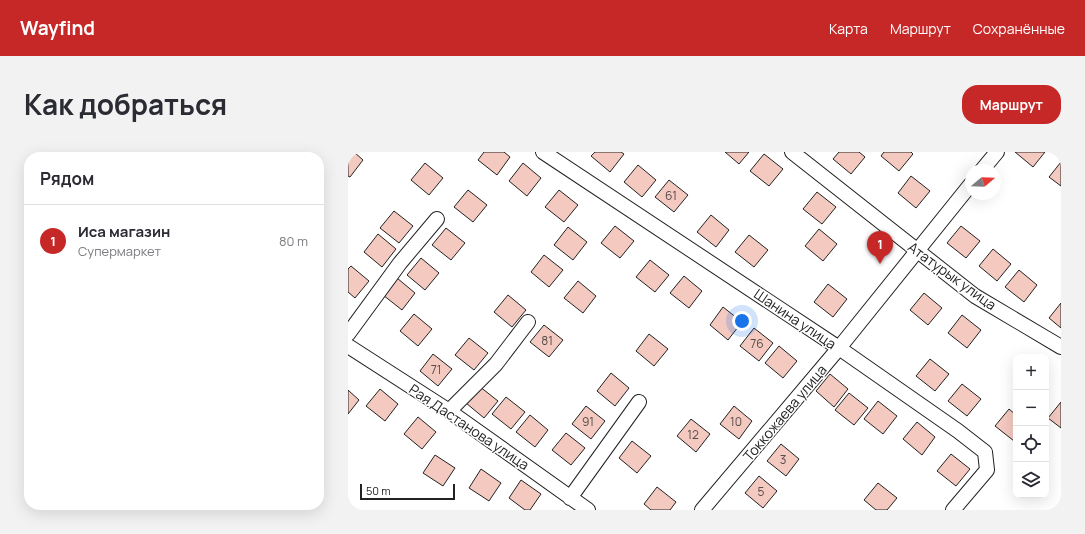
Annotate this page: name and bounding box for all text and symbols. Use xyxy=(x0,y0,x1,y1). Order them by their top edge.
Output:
text: Wayfind xyxy=(20,15,95,41)
text: Карта xyxy=(829,19,868,38)
text: Маршрут xyxy=(890,19,951,38)
text: Сохранённые xyxy=(973,19,1065,38)
text: Как добраться xyxy=(24,85,227,123)
button: Маршрут xyxy=(962,85,1061,124)
north arrow xyxy=(965,164,1001,200)
text: Рядом xyxy=(40,167,94,190)
house number: 61 xyxy=(665,187,677,204)
text: Иса магазин xyxy=(78,221,170,242)
pin: 1 xyxy=(867,231,893,264)
text: 1 xyxy=(50,232,56,250)
text: 80 m xyxy=(279,232,308,250)
street label: Ататурык улица xyxy=(904,237,1000,314)
text: Супермаркет xyxy=(78,242,161,260)
street label: Шанина улица xyxy=(751,284,840,353)
your location xyxy=(732,311,752,331)
house number: 81 xyxy=(541,332,553,349)
house number: 76 xyxy=(750,335,764,352)
map controls xyxy=(1013,354,1049,498)
button: + xyxy=(1013,354,1049,390)
street label: Токкожаева улица xyxy=(739,360,831,465)
house number: 71 xyxy=(431,361,441,378)
street label: Рая Дастанова улица xyxy=(405,379,533,474)
button: − xyxy=(1013,390,1049,426)
house number: 91 xyxy=(582,413,594,430)
house number: 10 xyxy=(730,413,742,430)
house number: 12 xyxy=(687,426,699,443)
button: locate xyxy=(1013,426,1049,462)
house number: 3 xyxy=(780,451,786,468)
button: layers xyxy=(1013,462,1049,498)
scale bar xyxy=(360,482,455,501)
text: 50 m xyxy=(366,483,391,498)
house number: 5 xyxy=(758,483,765,500)

